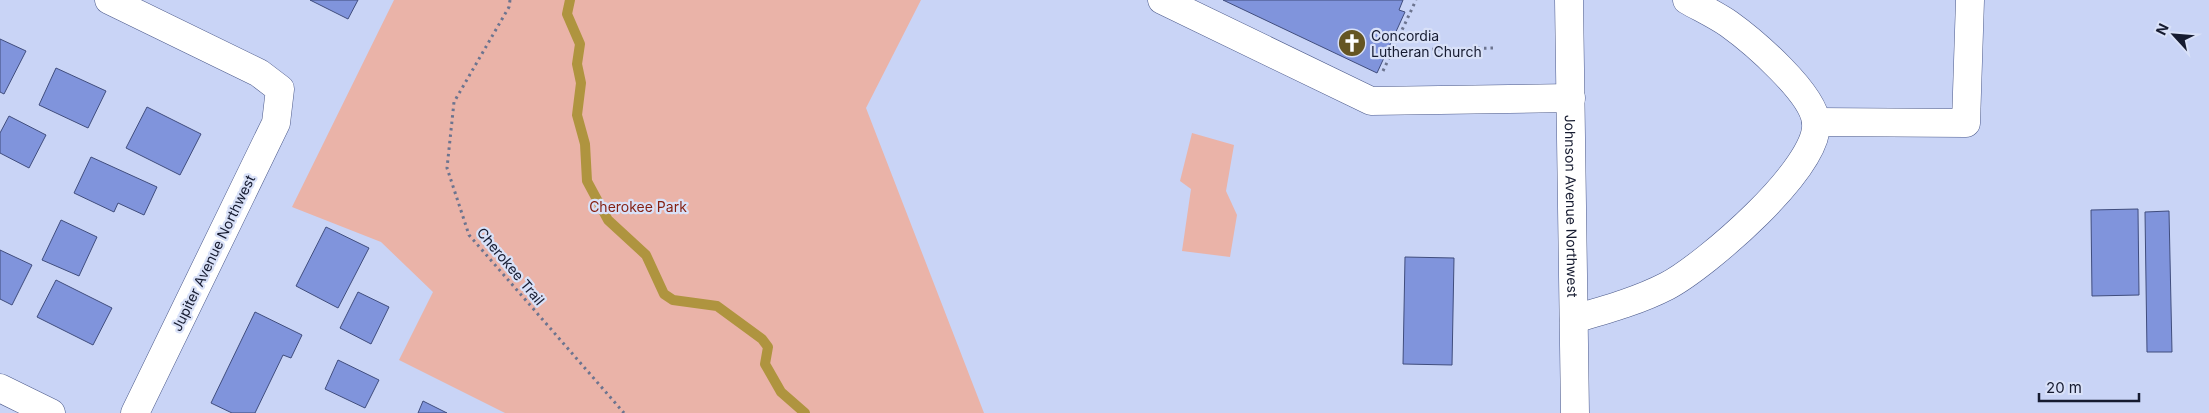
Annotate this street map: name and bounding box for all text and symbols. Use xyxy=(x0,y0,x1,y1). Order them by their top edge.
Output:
north arrow xyxy=(2149,10,2199,60)
text: N xyxy=(2152,21,2172,38)
place label: Concordia Lutheran Church xyxy=(1371,27,1482,60)
church icon: Concordia Lutheran Church xyxy=(1337,28,1367,58)
street label: Johnson Avenue Northwest xyxy=(1562,114,1582,298)
street label: Jupiter Avenue Northwest xyxy=(168,172,258,334)
park label: Cherokee Park xyxy=(589,198,687,215)
street label: Cherokee Trail xyxy=(474,224,548,308)
scale bar xyxy=(2039,370,2139,402)
text: 20 m xyxy=(2046,378,2082,397)

